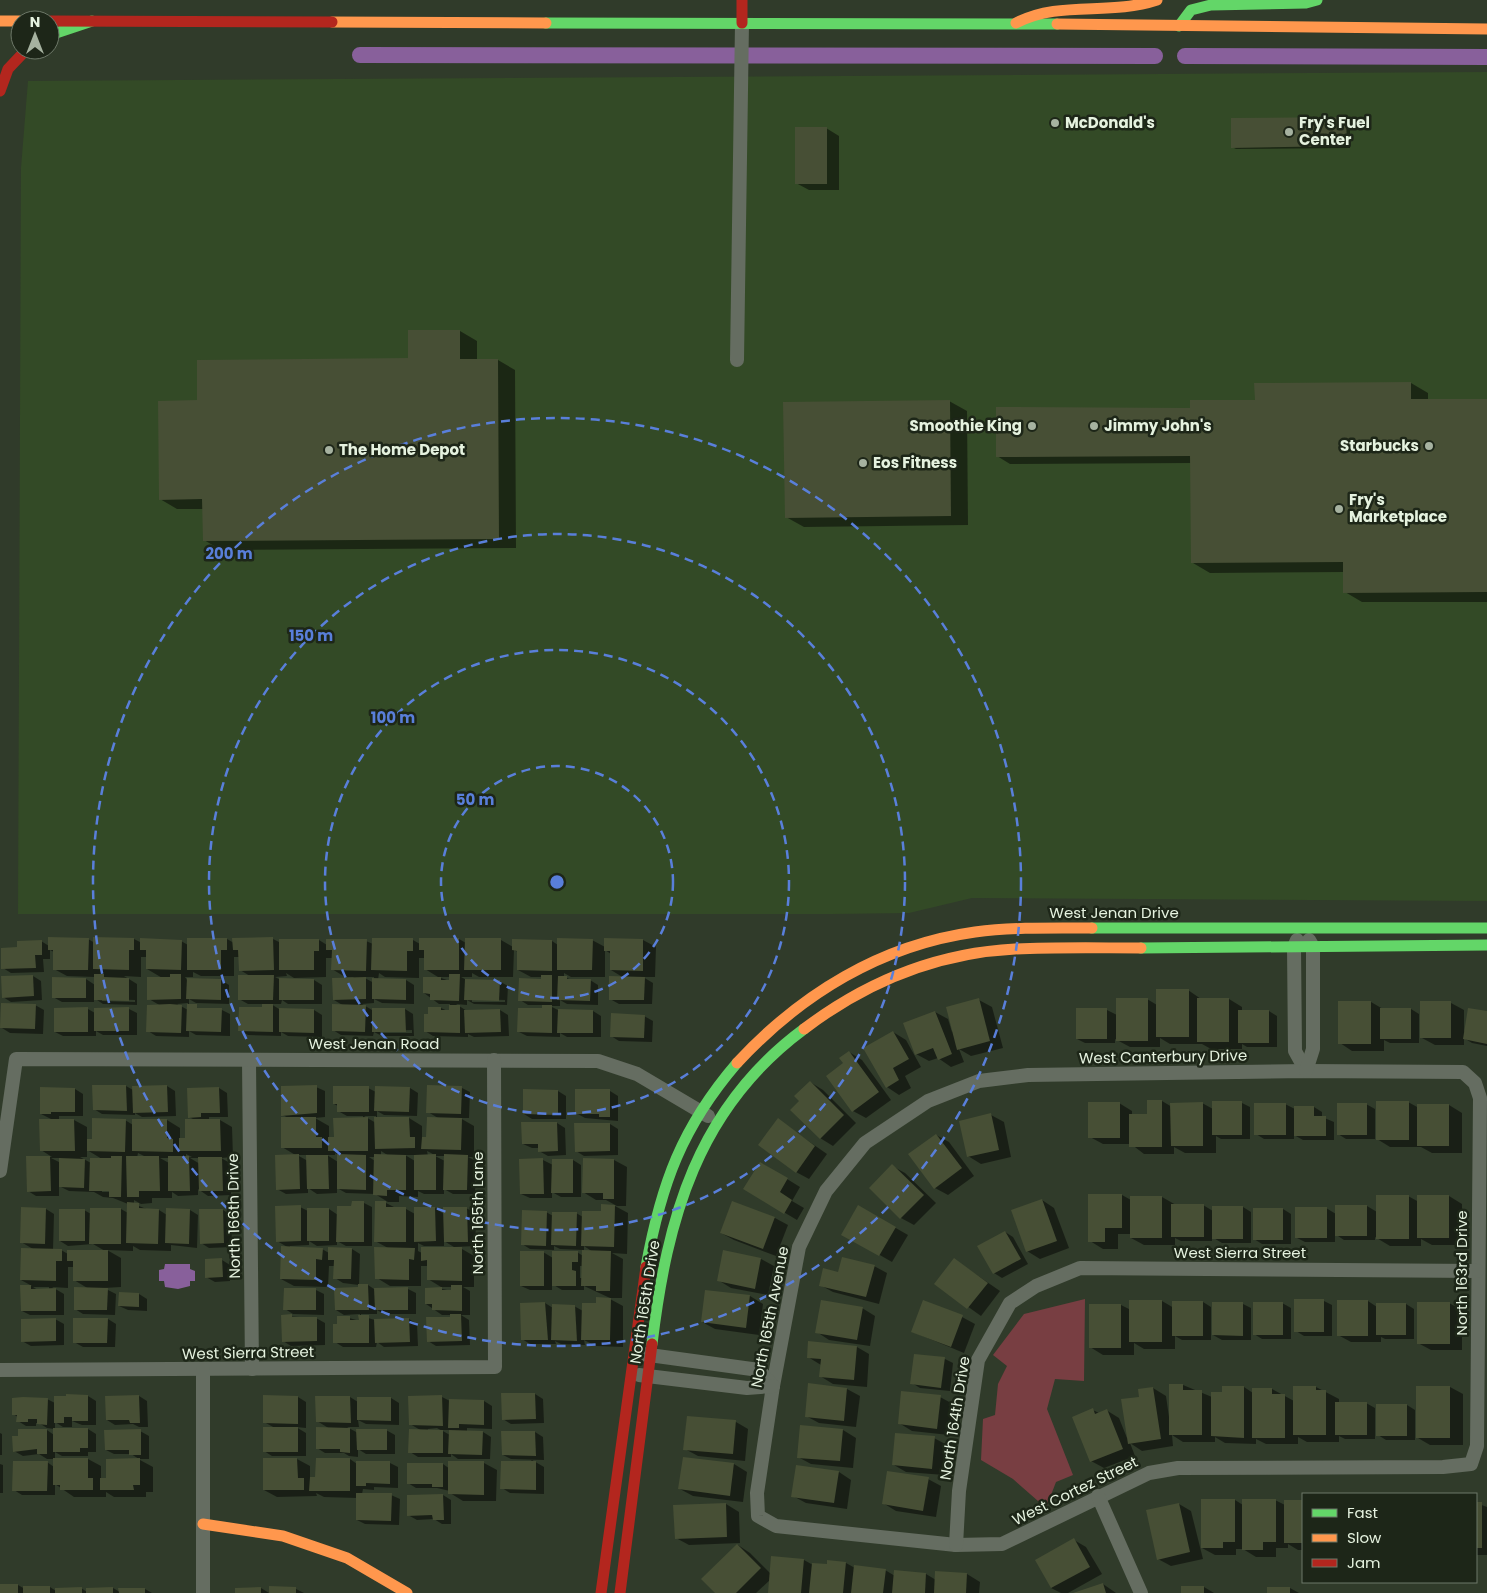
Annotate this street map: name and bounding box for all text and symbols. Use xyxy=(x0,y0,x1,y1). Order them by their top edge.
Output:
north arrow xyxy=(10,10,60,60)
text: N xyxy=(30,12,40,32)
place label: McDonald's xyxy=(1065,112,1155,133)
place label: Fry's Fuel Center xyxy=(1299,112,1370,150)
marker: McDonald's xyxy=(1049,117,1061,129)
marker: Fry's Fuel Center xyxy=(1283,126,1295,138)
place label: Smoothie King xyxy=(910,415,1022,436)
place label: Jimmy John's xyxy=(1104,415,1212,436)
marker: Smoothie King xyxy=(1026,420,1038,432)
marker: Jimmy John's xyxy=(1088,420,1100,432)
place label: Starbucks xyxy=(1340,435,1419,456)
place label: The Home Depot xyxy=(339,439,465,460)
marker: Starbucks xyxy=(1423,440,1435,452)
marker: The Home Depot xyxy=(323,444,335,456)
place label: Eos Fitness xyxy=(873,452,957,473)
marker: Eos Fitness xyxy=(857,457,869,469)
place label: Fry's Marketplace xyxy=(1349,489,1447,527)
marker: Fry's Marketplace xyxy=(1333,503,1345,515)
text: 200 m xyxy=(205,543,253,564)
text: 150 m xyxy=(289,625,333,646)
text: 100 m xyxy=(371,707,415,728)
text: 50 m xyxy=(456,789,494,810)
centre of rings xyxy=(548,873,566,891)
street label: West Jenan Drive xyxy=(1049,902,1179,923)
street label: West Jenan Road xyxy=(309,1033,439,1054)
street label: West Canterbury Drive xyxy=(1079,1045,1247,1068)
street label: North 165th Lane xyxy=(467,1151,488,1275)
street label: North 166th Drive xyxy=(222,1153,245,1279)
street label: North 163rd Drive xyxy=(1451,1210,1472,1336)
street label: North 165th Drive xyxy=(624,1238,665,1365)
street label: West Sierra Street xyxy=(1174,1242,1306,1263)
street label: North 165th Avenue xyxy=(745,1244,794,1390)
street label: West Sierra Street xyxy=(182,1341,314,1364)
street label: North 164th Drive xyxy=(934,1354,975,1481)
street label: West Cortez Street xyxy=(1008,1451,1141,1530)
legend xyxy=(1302,1493,1477,1583)
text: Fast xyxy=(1347,1502,1378,1523)
text: Slow xyxy=(1347,1527,1382,1548)
text: Jam xyxy=(1347,1552,1381,1573)

